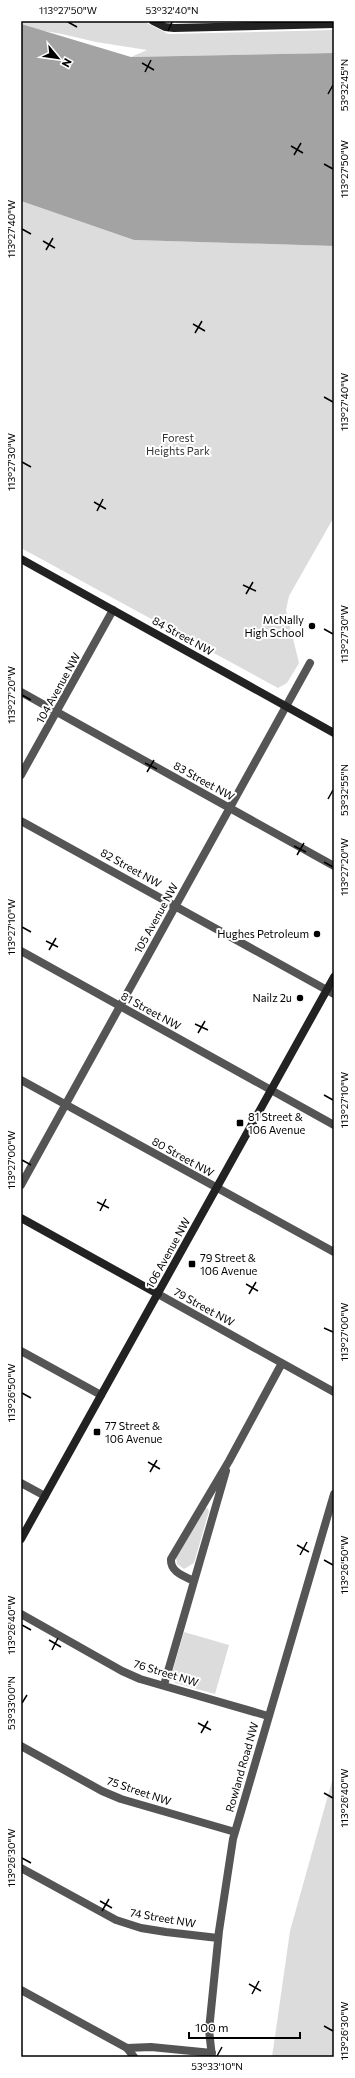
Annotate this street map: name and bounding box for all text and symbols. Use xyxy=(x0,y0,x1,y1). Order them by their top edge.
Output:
text: 113°27'50"W xyxy=(39,4,97,16)
text: 53°32'40"N xyxy=(145,4,199,16)
north arrow xyxy=(38,38,78,78)
text: N xyxy=(59,56,75,70)
text: 53°32'45"N xyxy=(338,59,350,111)
text: 113°27'50"W xyxy=(338,140,350,198)
text: 113°27'40"W xyxy=(5,200,17,258)
text: 113°27'40"W xyxy=(338,373,350,431)
park label: Forest Heights Park xyxy=(146,431,210,457)
text: 113°27'30"W xyxy=(5,433,17,491)
text: 113°27'30"W xyxy=(338,605,350,663)
street label: 84 Street NW xyxy=(150,613,216,658)
place label: McNally High School xyxy=(244,613,304,639)
marker: McNally High School xyxy=(307,621,317,631)
street label: 104 Avenue NW xyxy=(33,650,82,725)
text: 113°27'20"W xyxy=(5,666,17,724)
street label: 83 Street NW xyxy=(171,758,237,803)
text: 53°32'55"N xyxy=(338,764,350,816)
text: 113°27'20"W xyxy=(338,838,350,896)
street label: 82 Street NW xyxy=(99,845,164,890)
street label: 105 Avenue NW xyxy=(131,880,180,955)
text: 113°27'10"W xyxy=(5,899,17,955)
place label: Hughes Petroleum xyxy=(217,927,309,940)
marker: Hughes Petroleum xyxy=(312,929,322,939)
street label: 81 Street NW xyxy=(119,989,183,1032)
place label: Nailz 2u xyxy=(253,991,292,1004)
marker: Nailz 2u xyxy=(295,993,305,1003)
text: 113°27'10"W xyxy=(338,1072,350,1128)
place label: 81 Street & 106 Avenue xyxy=(248,1110,306,1136)
marker: 81 Street & 106 Avenue xyxy=(235,1118,245,1128)
text: 113°27'00"W xyxy=(5,1131,17,1189)
street label: 80 Street NW xyxy=(150,1134,216,1179)
street label: 106 Avenue NW xyxy=(143,1215,192,1290)
place label: 79 Street & 106 Avenue xyxy=(200,1251,258,1277)
marker: 79 Street & 106 Avenue xyxy=(187,1259,197,1269)
street label: 79 Street NW xyxy=(172,1285,237,1329)
text: 113°27'00"W xyxy=(338,1303,350,1361)
text: 113°26'50"W xyxy=(5,1364,17,1422)
place label: 77 Street & 106 Avenue xyxy=(105,1419,163,1445)
marker: 77 Street & 106 Avenue xyxy=(92,1427,102,1437)
text: 113°26'50"W xyxy=(338,1536,350,1594)
text: 113°26'40"W xyxy=(5,1596,17,1655)
street label: 76 Street NW xyxy=(132,1656,200,1689)
text: 53°33'00"N xyxy=(5,1676,17,1730)
street label: Rowland Road NW xyxy=(222,1720,261,1813)
text: 113°26'40"W xyxy=(338,1769,350,1828)
street label: 75 Street NW xyxy=(105,1773,173,1808)
text: 113°26'30"W xyxy=(5,1829,17,1887)
street label: 74 Street NW xyxy=(129,1905,197,1930)
text: 113°26'30"W xyxy=(338,2002,350,2060)
scale bar xyxy=(189,2014,300,2040)
text: 100 m xyxy=(195,2020,229,2034)
text: 53°33'10"N xyxy=(191,2060,243,2072)

